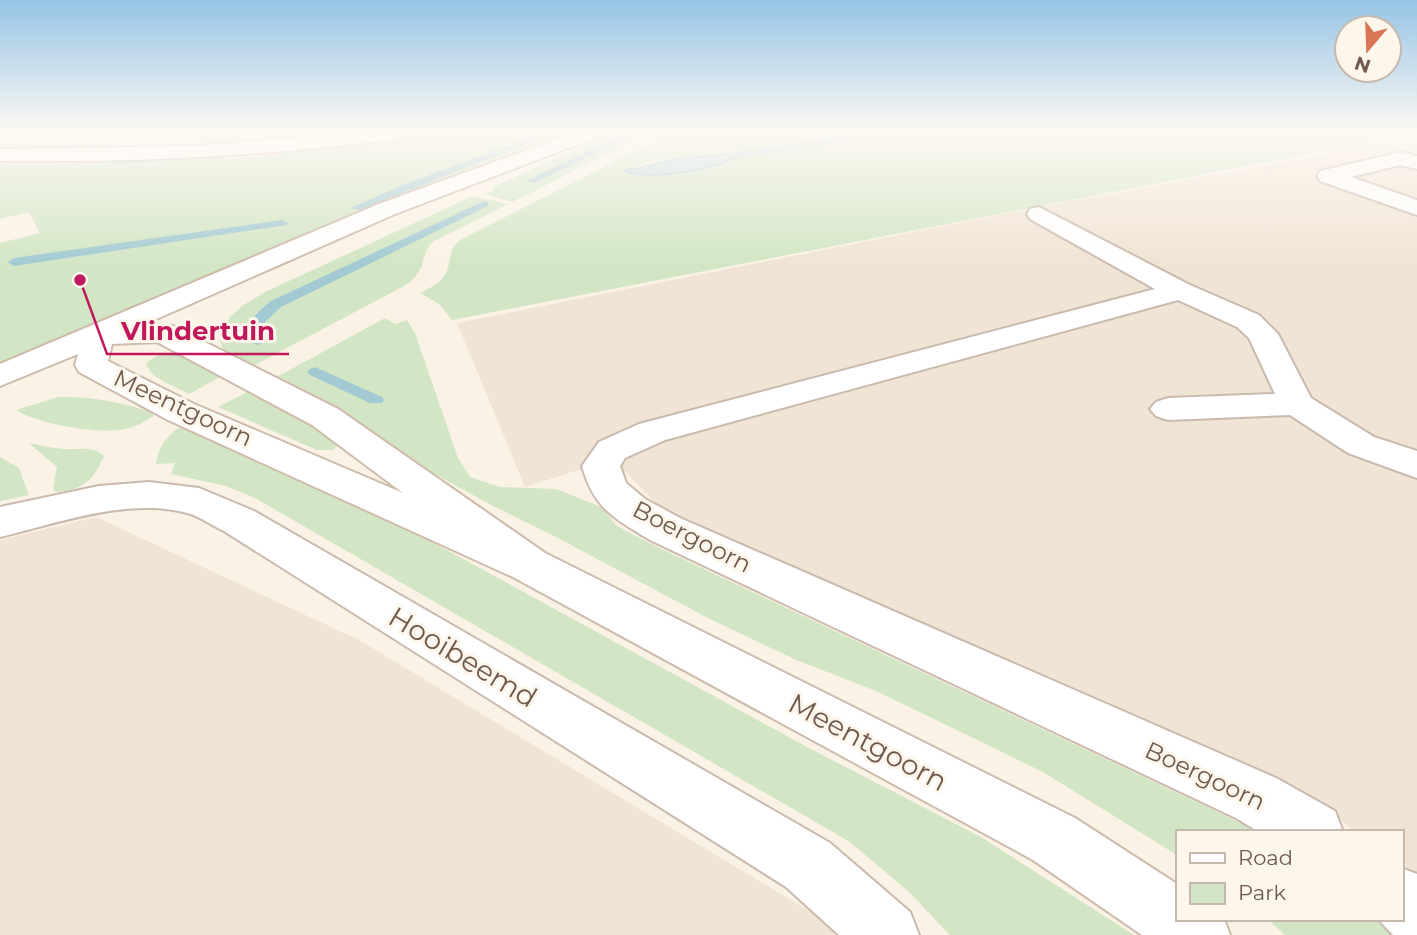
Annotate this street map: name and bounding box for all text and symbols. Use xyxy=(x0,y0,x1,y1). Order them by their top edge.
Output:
north arrow xyxy=(1333,14,1403,84)
text: N xyxy=(1352,51,1374,78)
callout: Vlindertuin xyxy=(107,307,289,354)
text: Vlindertuin xyxy=(120,315,275,347)
street label: Meentgoorn xyxy=(109,363,257,452)
street label: Boergoorn xyxy=(628,494,756,579)
street label: Hooibeemd xyxy=(383,599,543,715)
street label: Meentgoorn xyxy=(783,686,953,798)
street label: Boergoorn xyxy=(1141,735,1270,816)
legend xyxy=(1176,830,1403,921)
text: Road xyxy=(1238,845,1293,870)
text: Park xyxy=(1238,880,1286,905)

